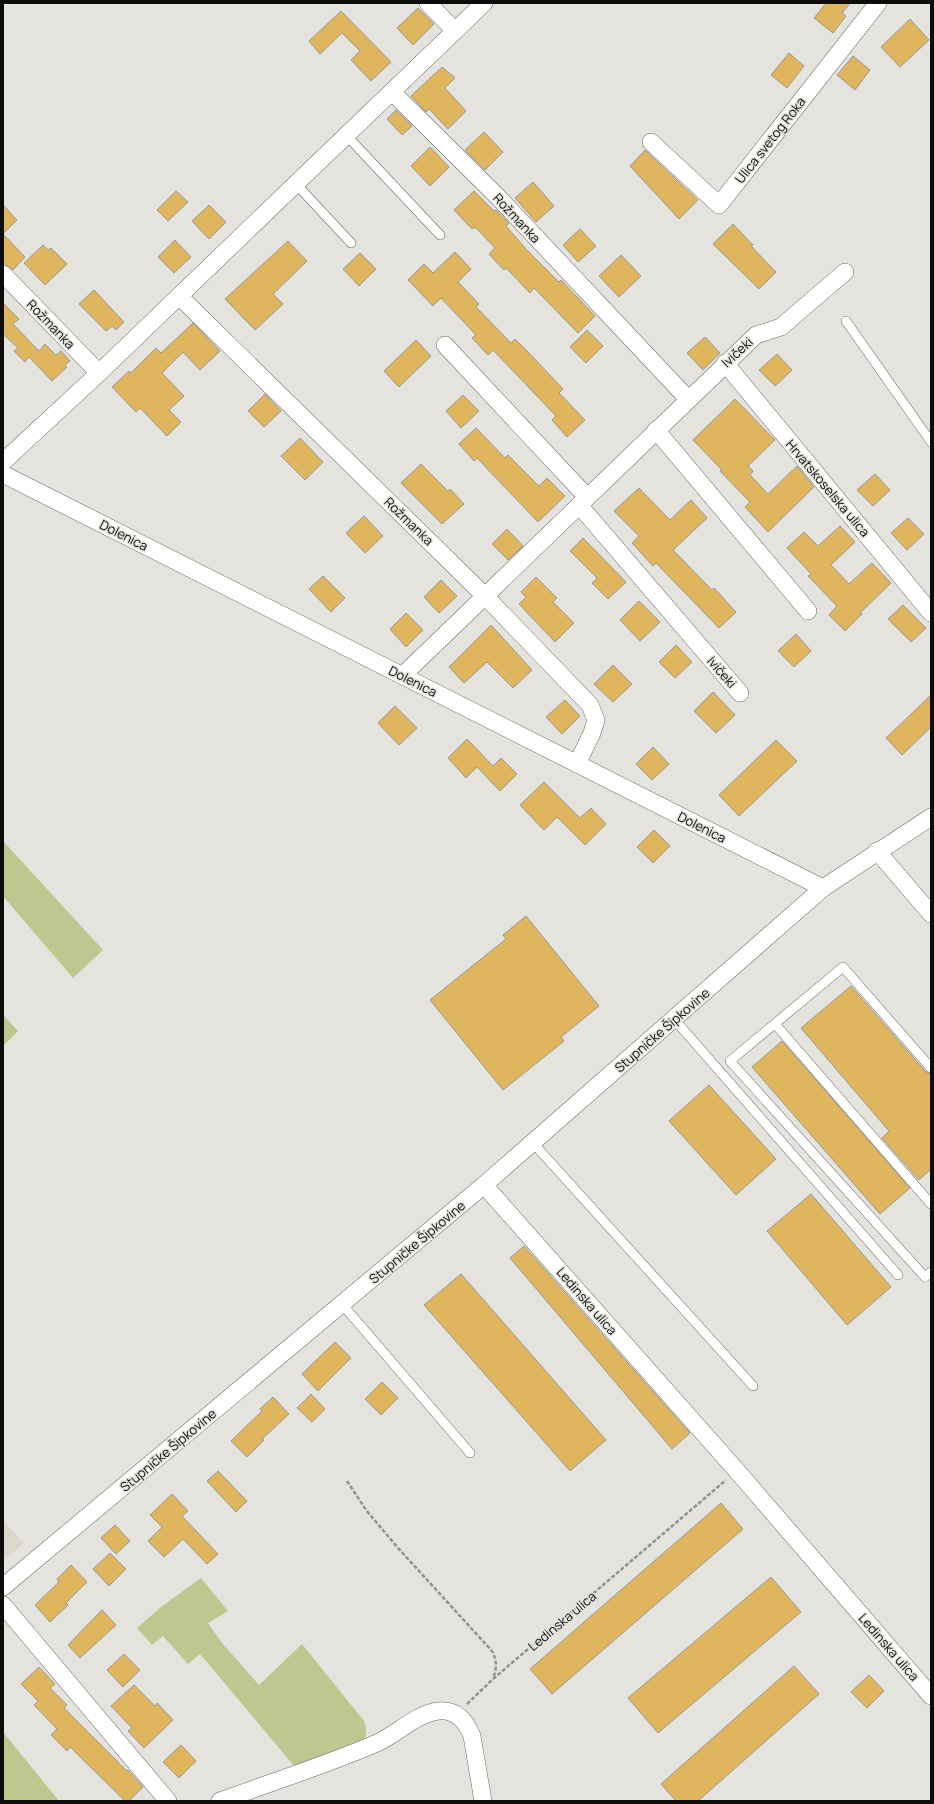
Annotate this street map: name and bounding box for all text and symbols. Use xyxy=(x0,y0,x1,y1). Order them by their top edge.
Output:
street label: Ulica svetog Roka xyxy=(731,93,809,187)
street label: Rožmanka xyxy=(489,189,545,247)
street label: Rožmanka xyxy=(23,295,79,353)
street label: Ivičeki xyxy=(717,333,757,371)
street label: Hrvatskoselska ulica xyxy=(782,436,874,540)
street label: Rožmanka xyxy=(380,493,438,549)
street label: Dolenica xyxy=(97,515,151,555)
street label: Ivičeki xyxy=(703,652,741,692)
street label: Dolenica xyxy=(386,661,440,701)
street label: Dolenica xyxy=(675,807,729,847)
street label: Stupničke Šipkovine xyxy=(611,983,714,1076)
street label: Stupničke Šipkovine xyxy=(365,1196,469,1288)
street label: Ledinska ulica xyxy=(553,1263,621,1339)
street label: Stupničke Šipkovine xyxy=(116,1404,220,1496)
street label: Ledinska ulica xyxy=(524,1587,600,1655)
street label: Ledinska ulica xyxy=(855,1609,923,1685)

